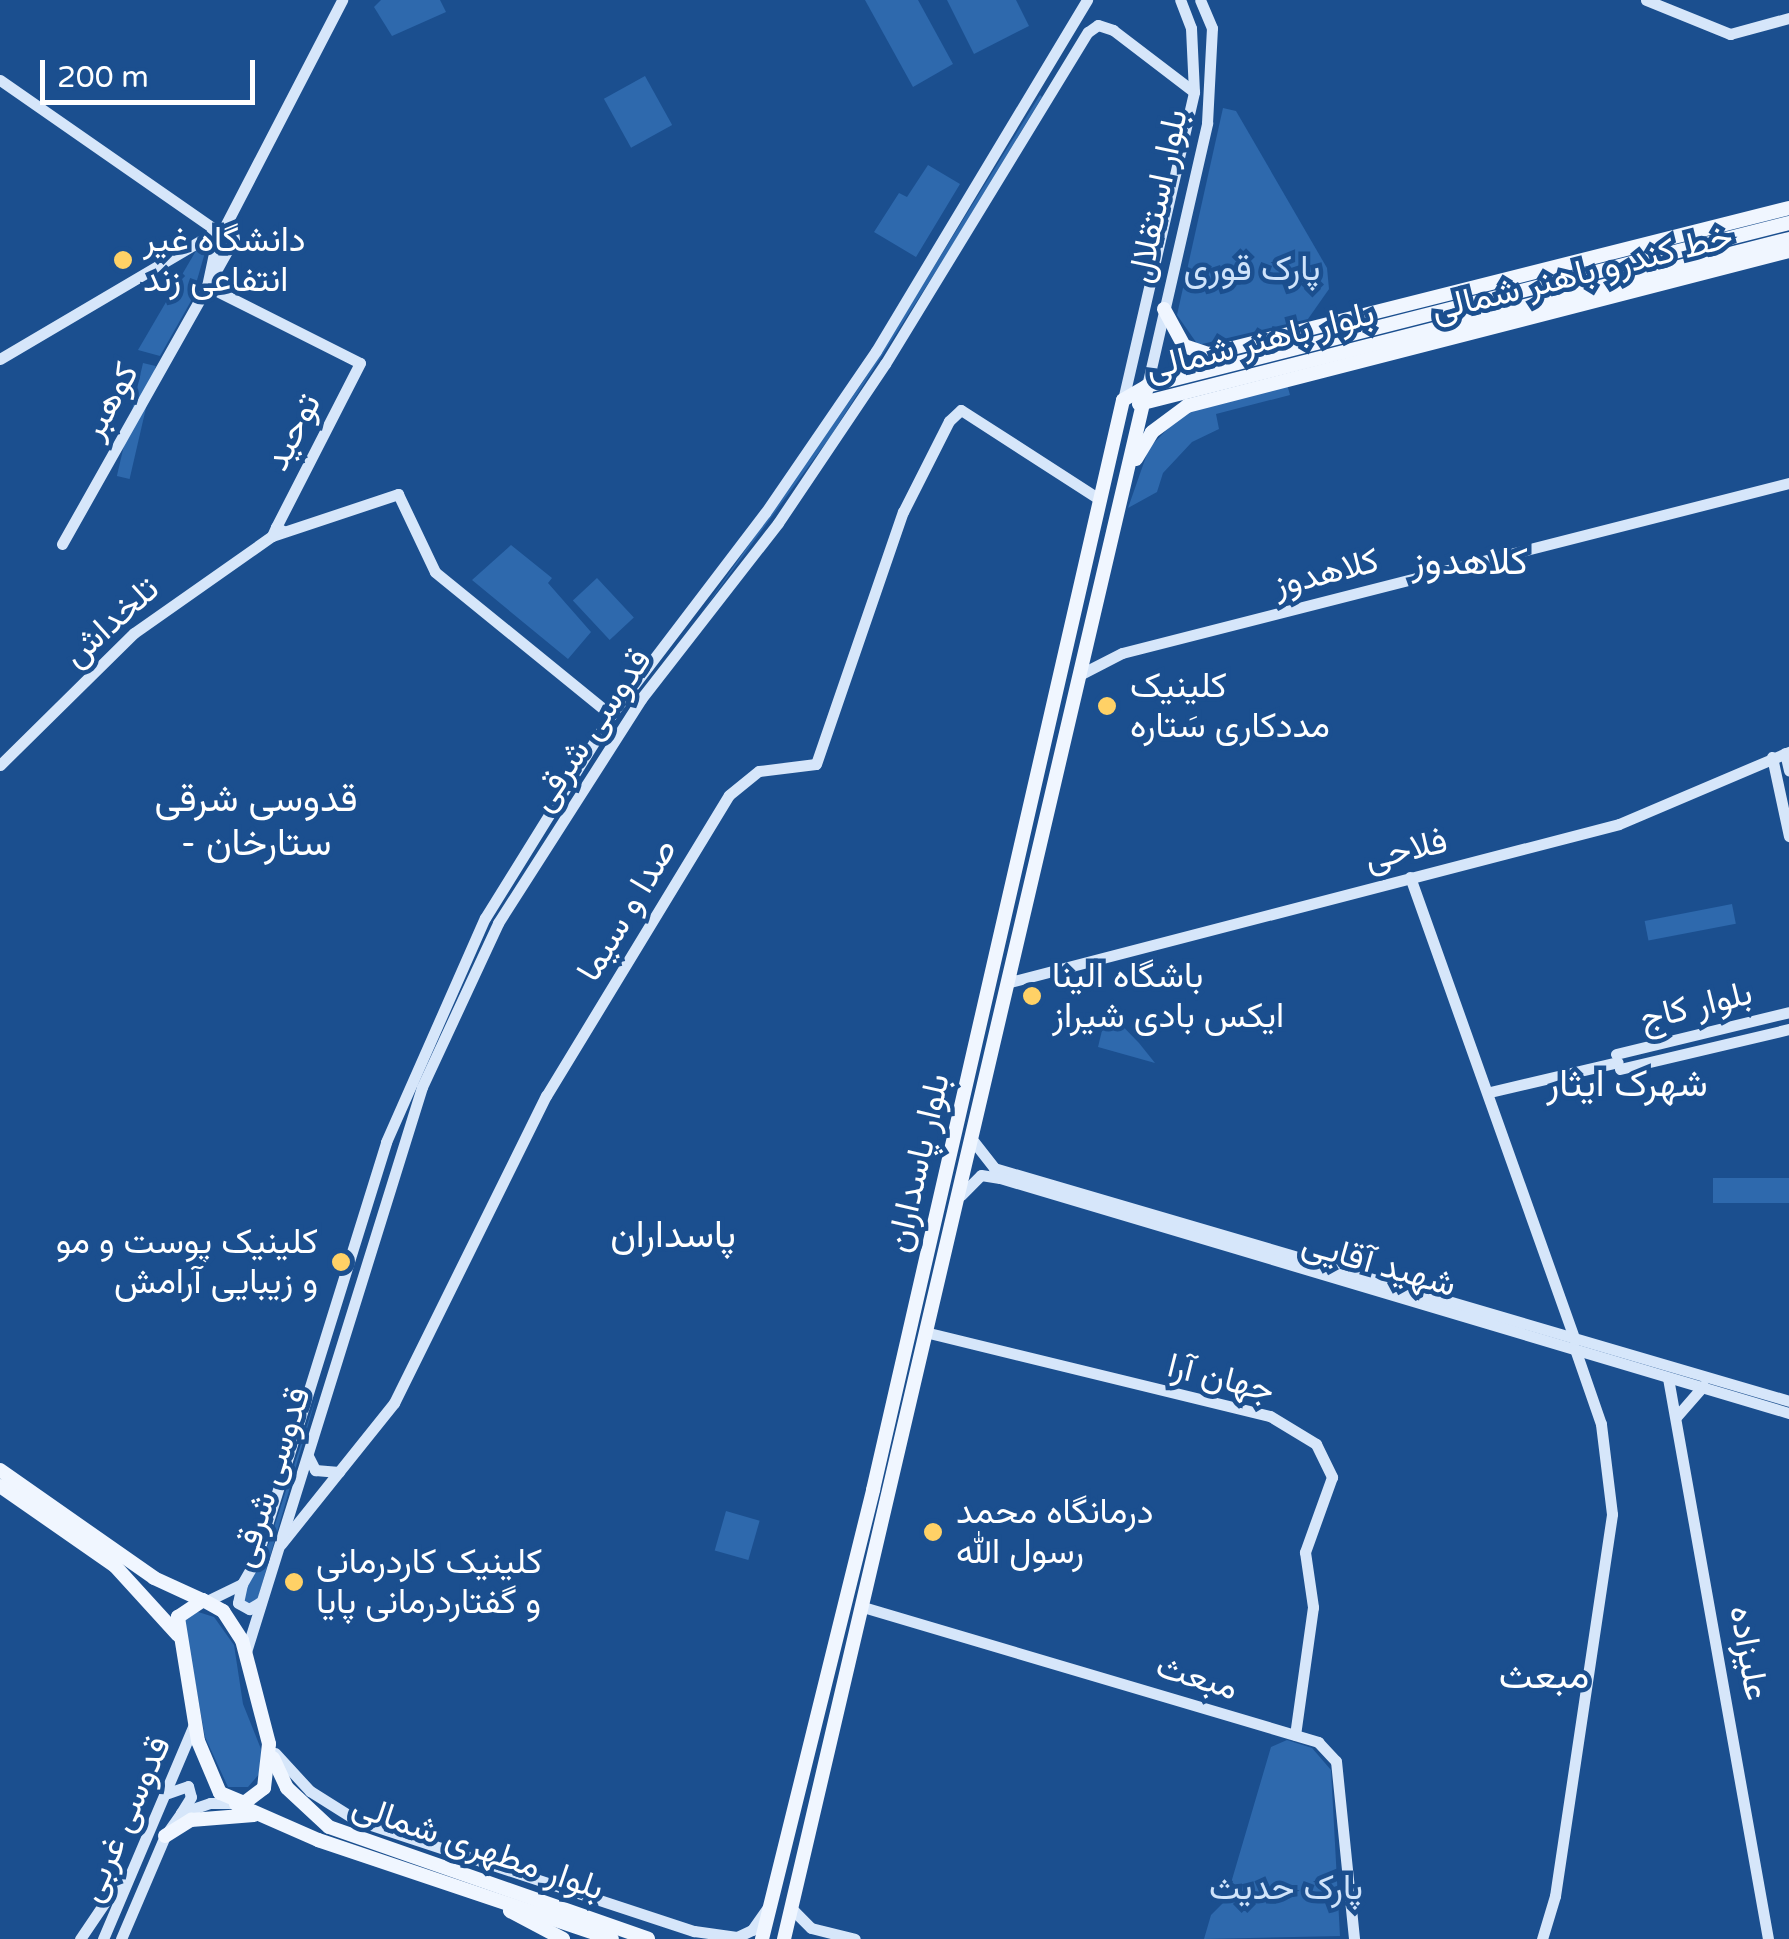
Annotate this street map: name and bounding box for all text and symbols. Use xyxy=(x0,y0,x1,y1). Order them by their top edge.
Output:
scale bar xyxy=(45,40,260,102)
text: 200 m xyxy=(57,59,149,96)
street label: بلوار استقلال xyxy=(1119,105,1197,287)
street label: خط کندرو باهنر شمالی xyxy=(1427,215,1737,331)
place label: دانشگاه غیر انتفاعی زند xyxy=(143,219,305,301)
park label: پارک قوری xyxy=(1184,248,1320,290)
marker: دانشگاه غیر انتفاعی زند xyxy=(112,249,134,271)
street label: بلوار باهنر شمالی xyxy=(1141,292,1379,390)
street label: کوهبر xyxy=(72,355,148,447)
street label: توحید xyxy=(256,386,330,478)
street label: کلاهدوز xyxy=(1269,540,1383,606)
district label: کلاهدوز xyxy=(1412,540,1528,586)
street label: تلخداش xyxy=(54,568,168,676)
street label: قدوسی شرقی xyxy=(521,641,661,819)
place label: کلینیک مددکاری سَتاره xyxy=(1130,665,1330,747)
marker: کلینیک مددکاری سَتاره xyxy=(1094,693,1120,719)
district label: قدوسی شرقی - ستارخان xyxy=(154,777,358,866)
street label: فلاحی xyxy=(1361,820,1451,880)
street label: صدا و سیما xyxy=(568,831,686,989)
place label: باشگاه الینا ایکس بادی شیراز xyxy=(1052,955,1284,1037)
street label: بلوار کاج xyxy=(1635,972,1757,1040)
marker: باشگاه الینا ایکس بادی شیراز xyxy=(1021,985,1043,1007)
district label: شهرک ایثار xyxy=(1546,1062,1708,1108)
street label: بلوار پاسداران xyxy=(877,1070,959,1256)
district label: پاسداران xyxy=(610,1213,736,1259)
place label: کلینیک پوست و مو و زیبایی آرامش xyxy=(56,1221,318,1303)
street label: شهید آقایی xyxy=(1297,1222,1461,1306)
marker: کلینیک پوست و مو و زیبایی آرامش xyxy=(328,1249,354,1275)
street label: جهان آرا xyxy=(1163,1344,1279,1412)
street label: قدوسی شرقی xyxy=(222,1382,320,1572)
place label: درمانگاه محمد رسول الله xyxy=(956,1491,1153,1573)
marker: درمانگاه محمد رسول الله xyxy=(920,1519,946,1545)
place label: کلینیک کاردرمانی و گفتاردرمانی پایا xyxy=(316,1541,542,1623)
marker: کلینیک کاردرمانی و گفتاردرمانی پایا xyxy=(281,1569,307,1595)
street label: علیزاده xyxy=(1720,1602,1778,1704)
street label: مبعث xyxy=(1151,1645,1243,1709)
district label: مبعث xyxy=(1499,1654,1589,1700)
street label: قدوسی غربی xyxy=(70,1730,180,1908)
street label: بلوار مطهری شمالی xyxy=(347,1784,609,1910)
park label: پارک حدیث xyxy=(1209,1867,1363,1909)

